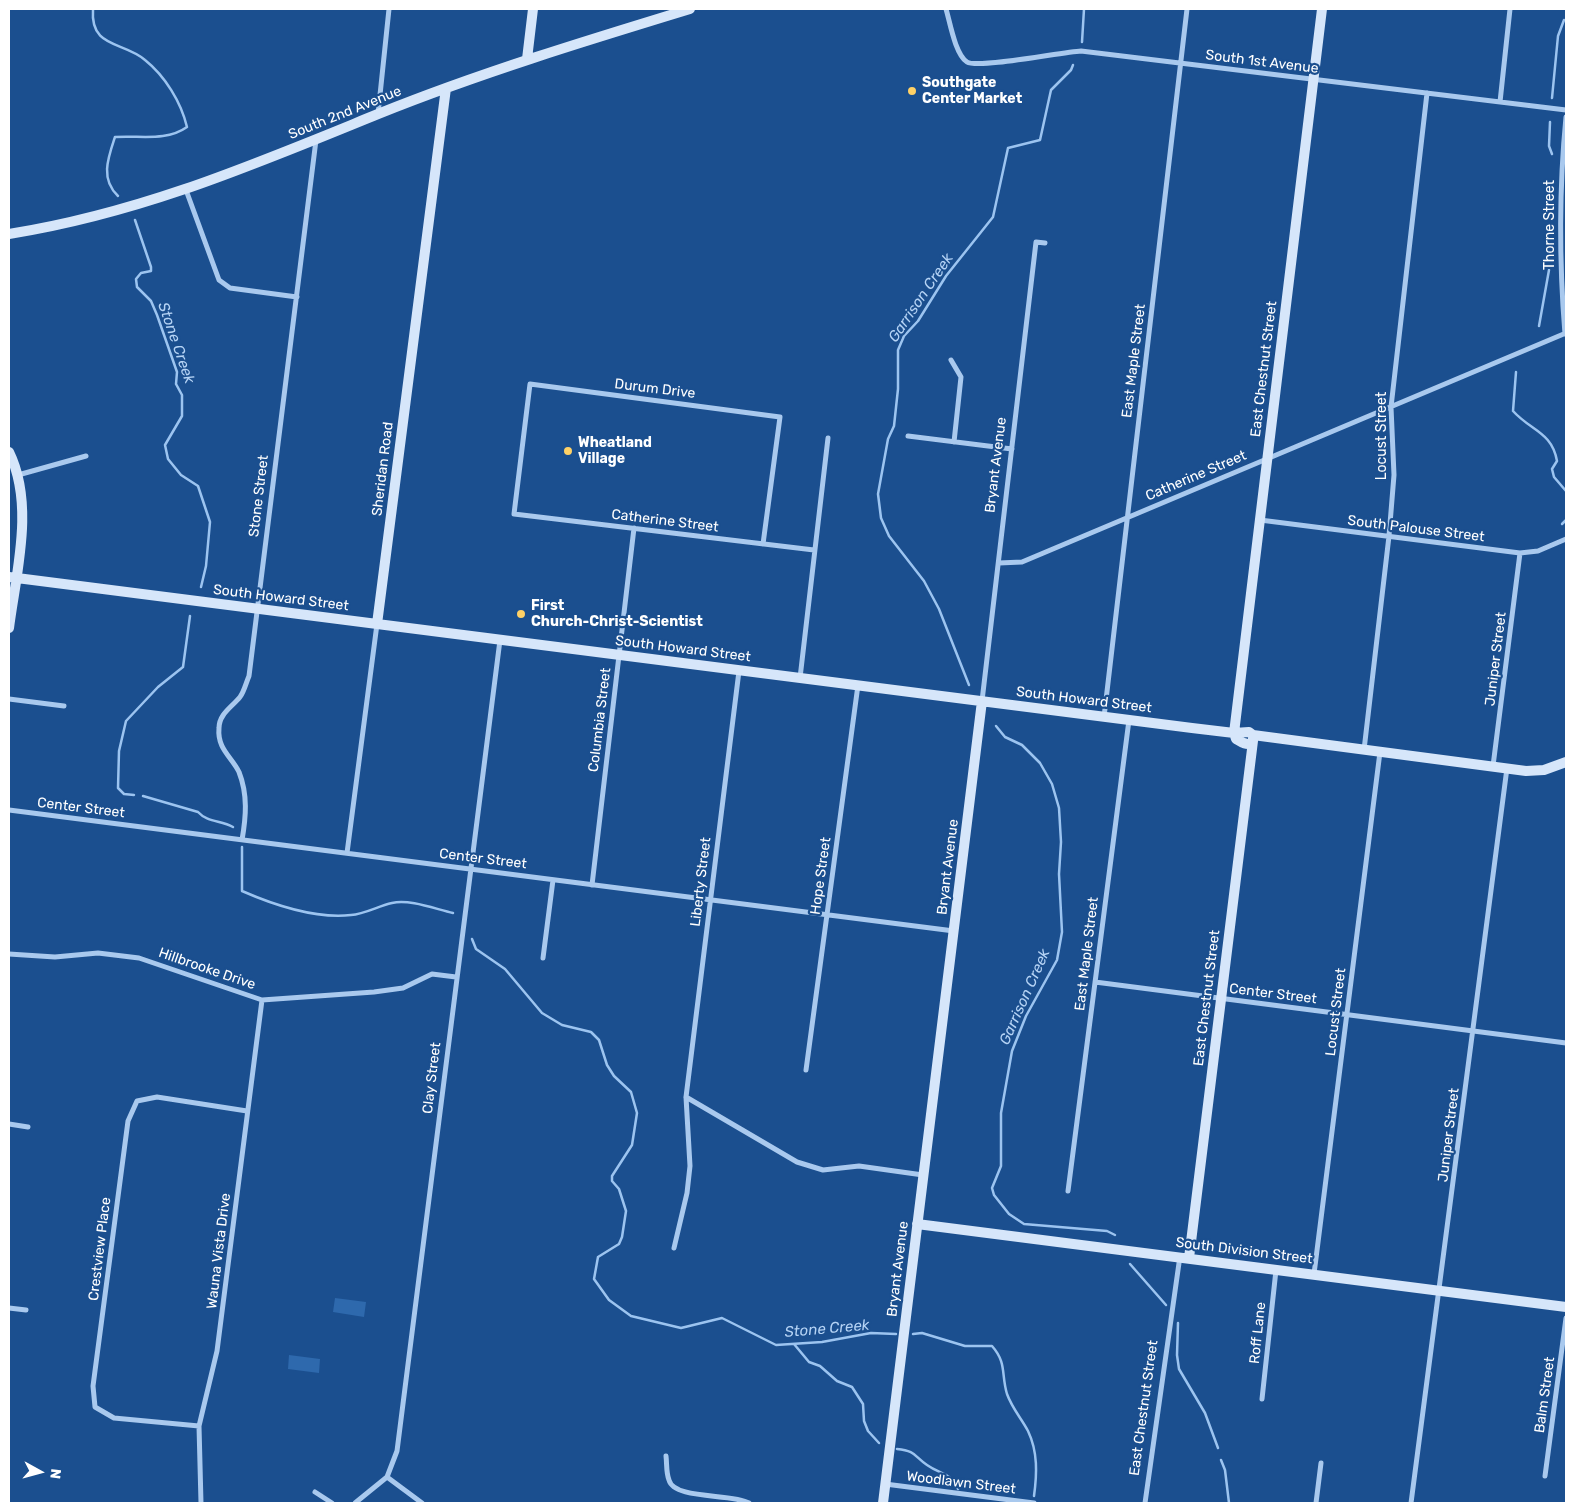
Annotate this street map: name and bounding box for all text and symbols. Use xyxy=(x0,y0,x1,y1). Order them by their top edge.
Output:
street label: South 1st Avenue xyxy=(1205,47,1319,77)
place label: Southgate Center Market xyxy=(922,75,1022,108)
street label: South 2nd Avenue xyxy=(286,83,404,143)
marker: Southgate Center Market xyxy=(906,85,918,97)
street label: Thorne Street xyxy=(1542,180,1558,270)
water label: Garrison Creek xyxy=(885,250,957,346)
water label: Stone Creek xyxy=(154,300,198,386)
street label: East Chestnut Street xyxy=(1247,300,1281,438)
street label: East Maple Street xyxy=(1119,303,1149,419)
street label: Durum Drive xyxy=(614,376,696,402)
street label: Locust Street xyxy=(1374,392,1390,480)
street label: Bryant Avenue xyxy=(982,416,1010,514)
street label: Sheridan Road xyxy=(369,421,397,517)
place label: Wheatland Village xyxy=(578,435,652,468)
marker: Wheatland Village xyxy=(562,445,574,457)
street label: Catherine Street xyxy=(1143,447,1249,505)
street label: Stone Street xyxy=(246,454,272,538)
street label: Catherine Street xyxy=(610,506,720,536)
street label: South Palouse Street xyxy=(1347,512,1485,546)
street label: South Howard Street xyxy=(212,581,350,615)
place label: First Church-Christ-Scientist xyxy=(531,598,703,630)
marker: First Church-Christ-Scientist xyxy=(515,608,527,620)
street label: Juniper Street xyxy=(1482,611,1510,707)
street label: South Howard Street xyxy=(614,632,752,666)
street label: Columbia Street xyxy=(585,667,615,773)
street label: South Howard Street xyxy=(1015,683,1153,717)
street label: Center Street xyxy=(36,794,126,822)
street label: Bryant Avenue xyxy=(934,818,962,916)
street label: Liberty Street xyxy=(687,836,715,928)
street label: Hope Street xyxy=(807,836,835,916)
street label: Center Street xyxy=(438,845,528,873)
street label: East Maple Street xyxy=(1072,896,1102,1012)
street label: East Chestnut Street xyxy=(1190,929,1224,1067)
street label: Hillbrooke Drive xyxy=(156,945,258,993)
water label: Garrison Creek xyxy=(996,946,1054,1048)
street label: Locust Street xyxy=(1322,967,1350,1057)
street label: Center Street xyxy=(1228,980,1318,1008)
street label: Clay Street xyxy=(419,1041,445,1115)
street label: Juniper Street xyxy=(1435,1087,1463,1183)
street label: Wauna Vista Drive xyxy=(204,1192,234,1310)
street label: Crestview Place xyxy=(85,1196,115,1302)
street label: Bryant Avenue xyxy=(884,1220,912,1318)
street label: South Division Street xyxy=(1175,1234,1313,1268)
street label: Roff Lane xyxy=(1246,1301,1270,1365)
water label: Stone Creek xyxy=(784,1316,870,1342)
street label: East Chestnut Street xyxy=(1126,1339,1162,1477)
street label: Balm Street xyxy=(1531,1356,1559,1434)
north arrow xyxy=(15,1447,65,1497)
text: N xyxy=(46,1468,64,1480)
street label: Woodlawn Street xyxy=(905,1468,1017,1498)

